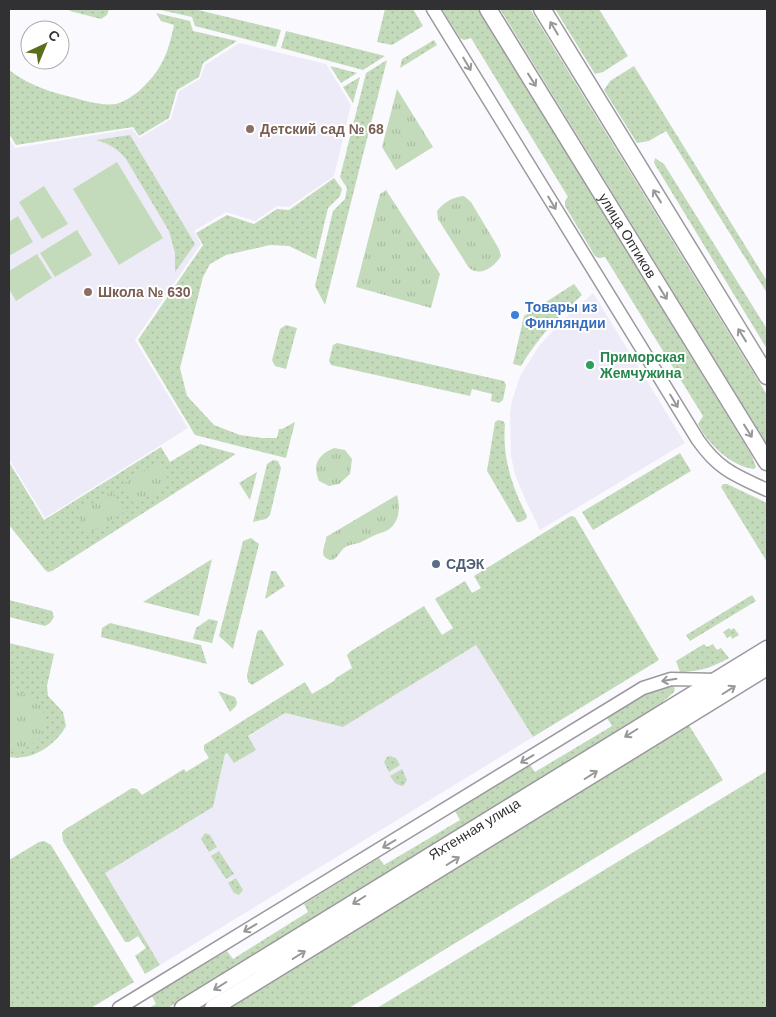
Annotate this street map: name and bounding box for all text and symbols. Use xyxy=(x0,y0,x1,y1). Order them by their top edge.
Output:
north arrow xyxy=(20,20,70,70)
one-way arrow xyxy=(548,21,558,35)
text: С xyxy=(45,26,63,45)
one-way arrow xyxy=(463,57,473,71)
one-way arrow xyxy=(528,73,538,87)
place label: Детский сад № 68 xyxy=(260,121,384,137)
marker: Детский сад № 68 xyxy=(244,123,256,135)
street label: улица Оптиков xyxy=(595,190,660,281)
one-way arrow xyxy=(651,190,661,204)
one-way arrow xyxy=(547,196,558,210)
place label: Школа № 630 xyxy=(98,284,191,300)
marker: Школа № 630 xyxy=(82,286,94,298)
one-way arrow xyxy=(658,286,669,300)
place label: Товары из Финляндии xyxy=(525,299,606,331)
marker: Товары из Финляндии xyxy=(509,309,521,321)
one-way arrow xyxy=(736,328,746,342)
place label: Приморская Жемчужина xyxy=(599,349,685,381)
marker: Приморская Жемчужина xyxy=(584,359,596,371)
one-way arrow xyxy=(669,394,679,408)
one-way arrow xyxy=(744,424,754,438)
place label: СДЭК xyxy=(446,556,485,572)
marker: СДЭК xyxy=(430,558,442,570)
one-way arrow xyxy=(661,676,677,686)
one-way arrow xyxy=(722,685,736,695)
one-way arrow xyxy=(625,728,639,738)
one-way arrow xyxy=(521,754,535,764)
one-way arrow xyxy=(584,770,598,781)
street label: Яхтенная улица xyxy=(426,795,523,863)
one-way arrow xyxy=(382,839,396,849)
one-way arrow xyxy=(445,855,459,865)
one-way arrow xyxy=(352,896,366,906)
one-way arrow xyxy=(244,924,258,934)
one-way arrow xyxy=(292,950,306,960)
one-way arrow xyxy=(214,981,228,991)

